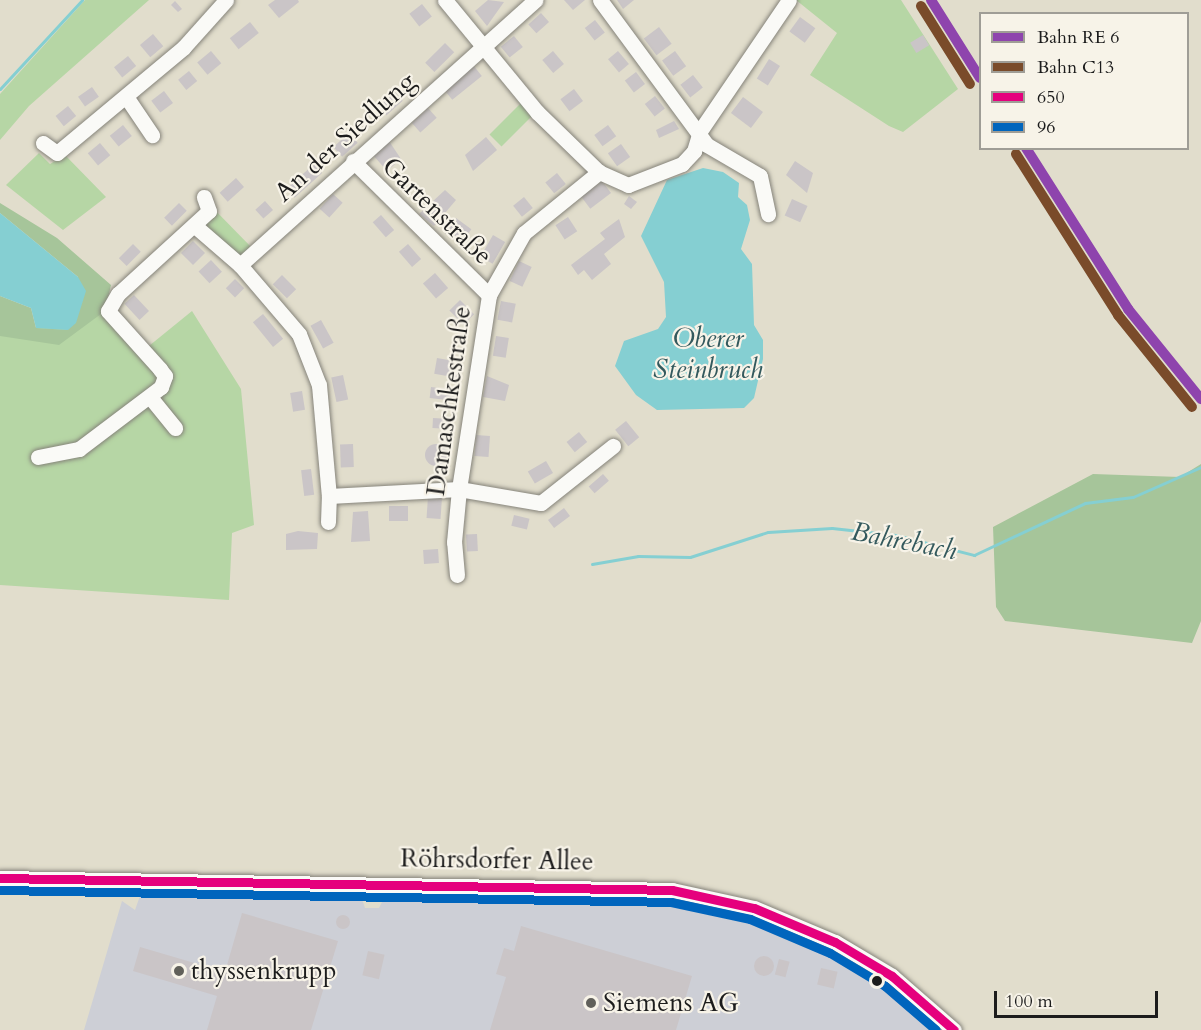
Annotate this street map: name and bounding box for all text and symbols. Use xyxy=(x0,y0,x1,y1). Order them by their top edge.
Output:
legend xyxy=(979,12,1189,150)
text: Bahn RE 6 xyxy=(1037,25,1120,50)
text: Bahn C13 xyxy=(1037,55,1114,80)
street label: An der Siedlung xyxy=(268,66,422,208)
text: 650 xyxy=(1037,85,1065,110)
text: 96 xyxy=(1037,115,1055,140)
street label: Gartenstraße xyxy=(375,151,499,271)
street label: Damaschkestraße xyxy=(420,304,478,498)
water label: Oberer Steinbruch xyxy=(653,322,763,385)
water label: Bahrebach xyxy=(849,515,959,567)
street label: Röhrsdorfer Allee xyxy=(400,843,594,877)
place label: thyssenkrupp xyxy=(191,955,337,987)
marker: thyssenkrupp xyxy=(172,964,186,978)
unlabelled marker xyxy=(871,975,883,987)
scale bar xyxy=(997,979,1160,1017)
place label: Siemens AG xyxy=(603,987,738,1019)
text: 100 m xyxy=(1005,989,1053,1014)
marker: Siemens AG xyxy=(584,996,598,1010)

